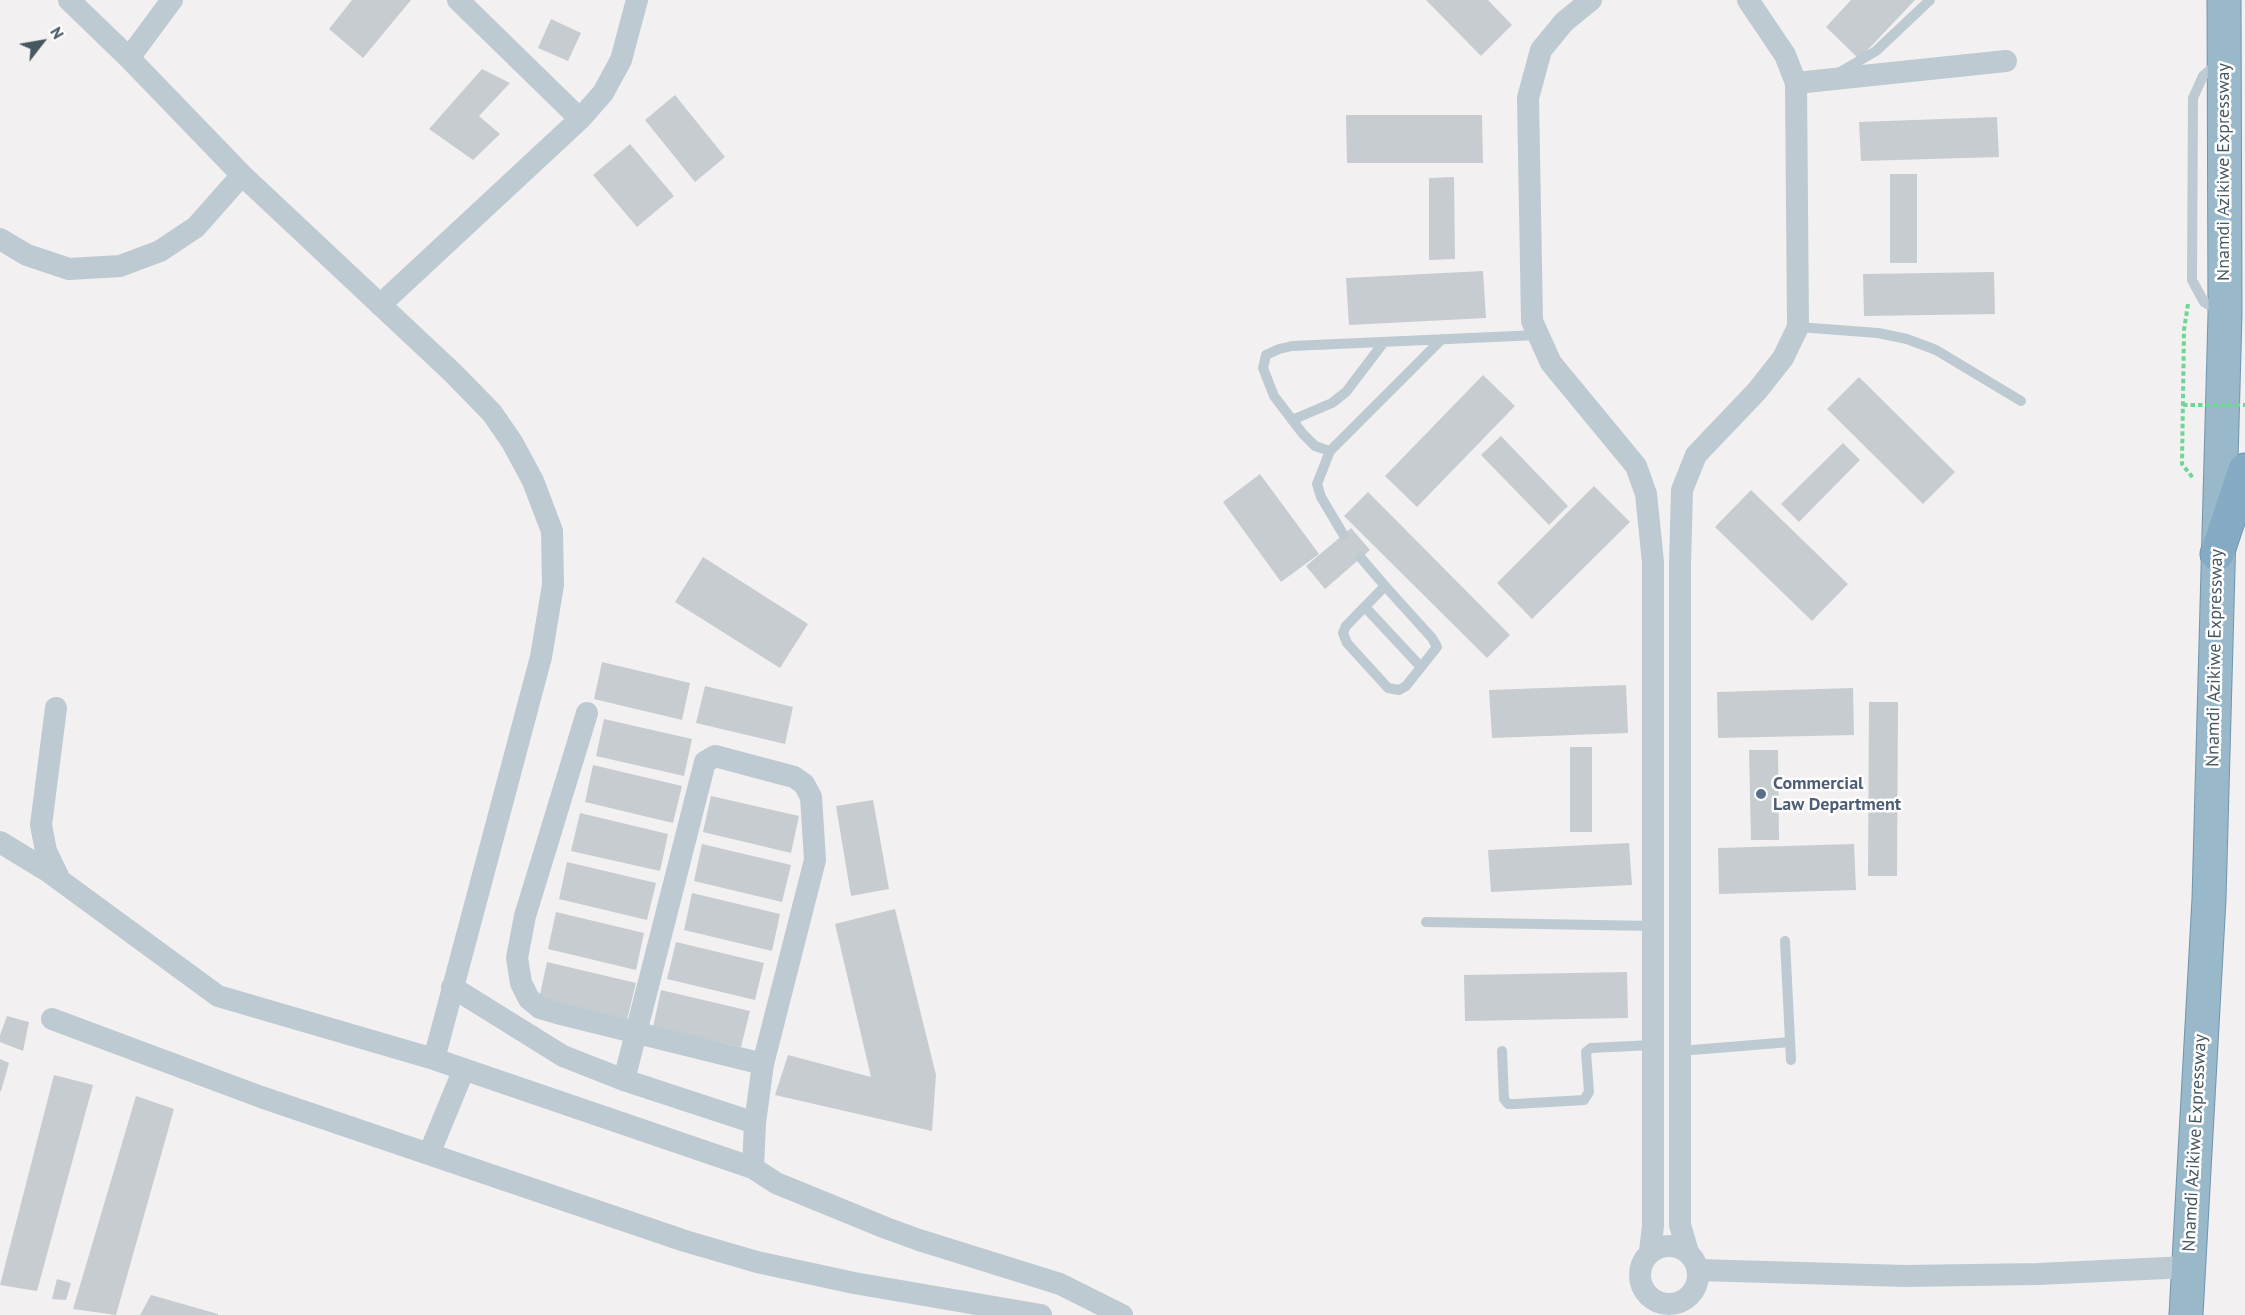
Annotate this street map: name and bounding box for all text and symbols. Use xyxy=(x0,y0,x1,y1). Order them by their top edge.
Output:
north arrow xyxy=(12,12,72,72)
text: N xyxy=(46,23,69,42)
street label: Nnamdi Azikiwe Expressway xyxy=(2213,63,2235,281)
street label: Nnamdi Azikiwe Expressway xyxy=(2202,549,2228,767)
place label: Commercial Law Department xyxy=(1773,773,1901,816)
marker: Commercial Law Department xyxy=(1754,787,1768,801)
street label: Nnamdi Azikiwe Expressway xyxy=(2179,1034,2211,1252)

